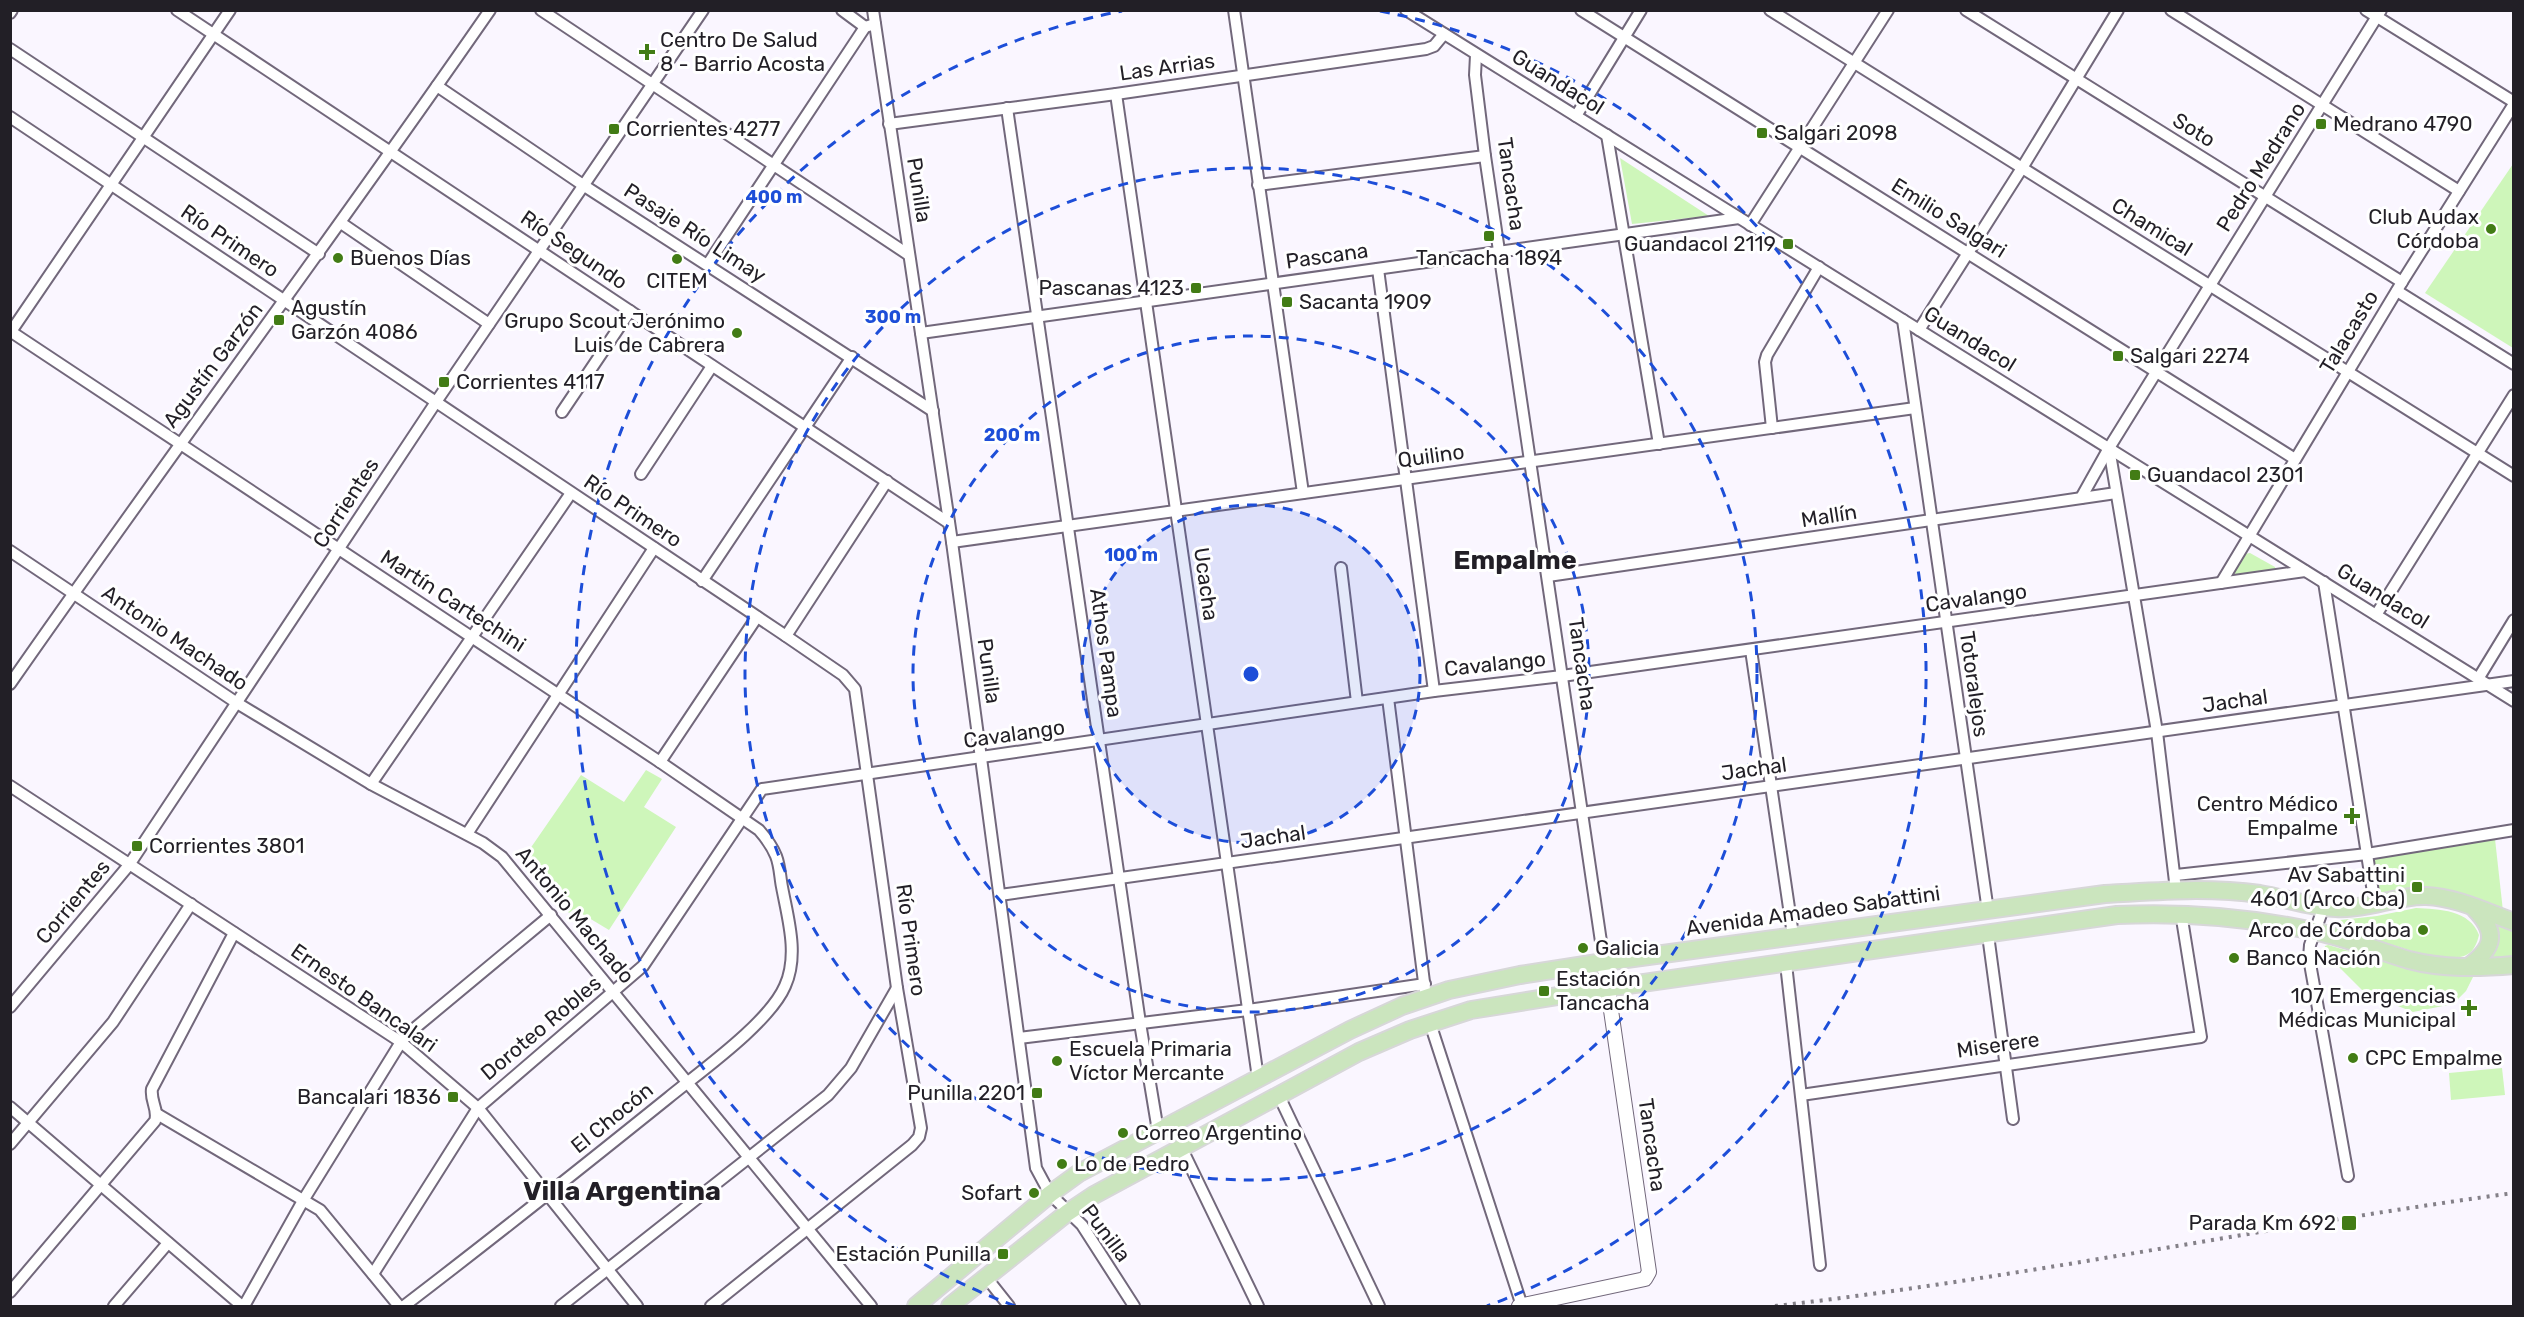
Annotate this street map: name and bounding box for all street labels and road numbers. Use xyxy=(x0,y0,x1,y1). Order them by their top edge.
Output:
street label: Guandacol xyxy=(1507,43,1609,120)
street label: Las Arrias xyxy=(1118,47,1216,86)
street label: Pedro Medrano xyxy=(2211,97,2310,236)
street label: Soto xyxy=(2168,107,2220,152)
street label: Tancacha xyxy=(1493,136,1530,232)
street label: Punilla xyxy=(902,156,937,224)
street label: Emilio Salgari xyxy=(1887,172,2011,263)
street label: Pasaje Río Limay xyxy=(620,177,771,288)
street label: Chamical xyxy=(2107,192,2197,261)
street label: Río Primero xyxy=(177,199,284,282)
street label: Río Segundo xyxy=(516,205,632,294)
street label: Pascana xyxy=(1284,237,1370,274)
street label: Talacasto xyxy=(2314,286,2383,378)
street label: Agustín Garzón xyxy=(157,297,268,432)
street label: Guandacol xyxy=(1919,300,2021,377)
street label: Quilino xyxy=(1396,438,1466,473)
street label: Corrientes xyxy=(307,453,384,552)
street label: Río Primero xyxy=(580,469,687,552)
street label: Mallín xyxy=(1799,499,1859,532)
street label: Martín Cartechini xyxy=(376,544,531,657)
street label: Ucacha xyxy=(1189,546,1224,622)
street label: Guandacol xyxy=(2332,557,2434,634)
street label: Cavalango xyxy=(1924,578,2028,617)
street label: Antonio Machado xyxy=(98,579,253,696)
street label: Athos Pampa xyxy=(1085,587,1128,719)
street label: Tancacha xyxy=(1564,616,1601,712)
street label: Totoralejos xyxy=(1955,629,1994,739)
street label: Punilla xyxy=(973,637,1006,705)
street label: Cavalango xyxy=(1443,646,1547,681)
street label: Jachal xyxy=(2201,684,2269,717)
street label: Cavalango xyxy=(962,714,1066,753)
street label: Jachal xyxy=(1720,752,1788,785)
street label: Jachal xyxy=(1239,820,1307,853)
street label: Antonio Machado xyxy=(511,841,640,988)
street label: Corrientes xyxy=(30,855,115,949)
street label: Avenida Amadeo Sabattini xyxy=(1684,880,1942,941)
street label: Río Primero xyxy=(891,882,932,998)
street label: Ernesto Bancalari xyxy=(286,938,442,1057)
street label: Doroteo Robles xyxy=(476,970,606,1085)
street label: Miserere xyxy=(1955,1026,2041,1063)
street label: El Chocón xyxy=(566,1077,658,1158)
street label: Tancacha xyxy=(1634,1097,1671,1193)
street label: Punilla xyxy=(1077,1199,1136,1266)

